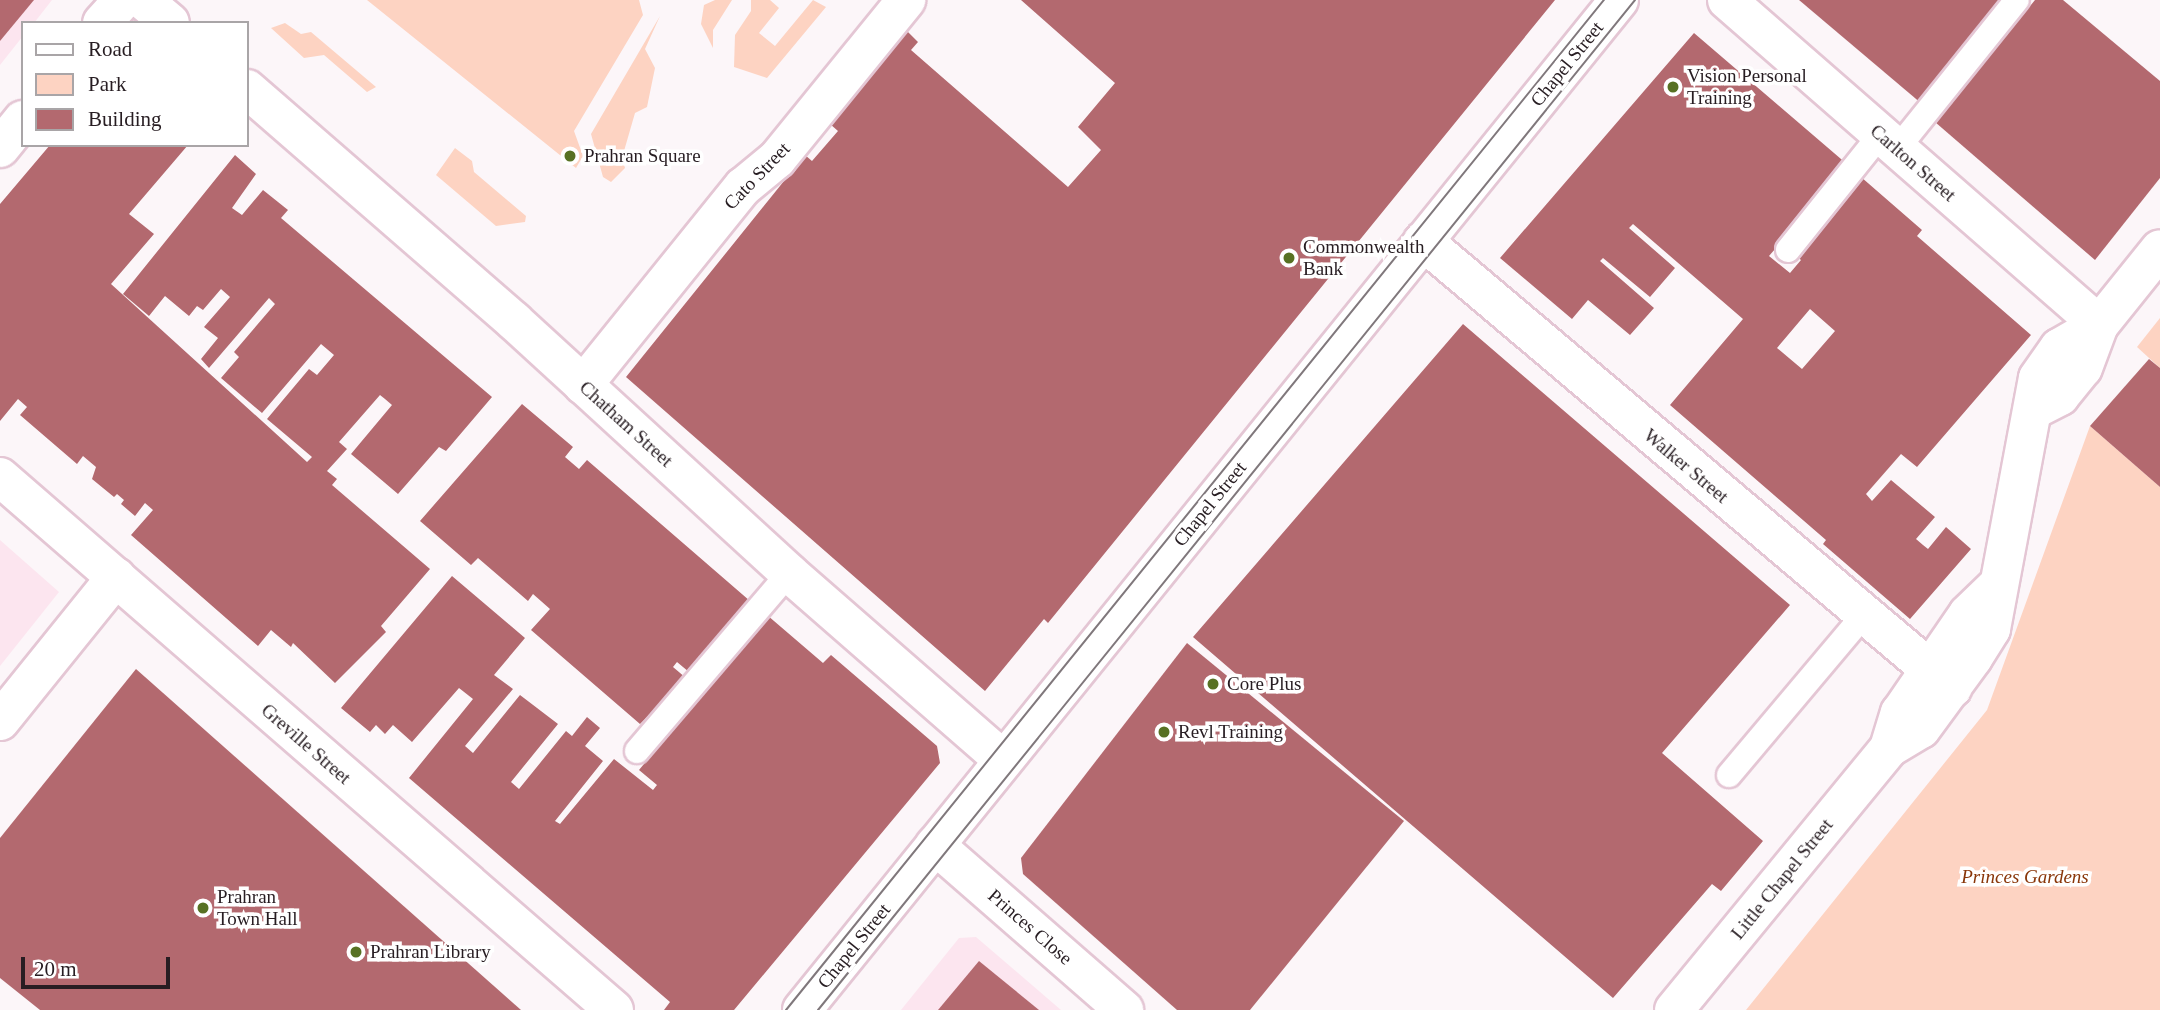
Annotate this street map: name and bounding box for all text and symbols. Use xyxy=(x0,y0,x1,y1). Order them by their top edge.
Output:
street label: Chapel Street xyxy=(1526,17,1608,111)
legend xyxy=(21,21,248,147)
text: Road xyxy=(88,37,132,61)
place label: Vision Personal Training xyxy=(1687,65,1807,109)
text: Park xyxy=(88,72,127,96)
marker: Vision Personal Training xyxy=(1665,79,1681,95)
text: Building xyxy=(88,107,162,131)
street label: Carlton Street xyxy=(1865,120,1961,206)
street label: Cato Street xyxy=(719,138,795,214)
place label: Prahran Square xyxy=(584,145,701,167)
marker: Prahran Square xyxy=(562,148,578,164)
place label: Commonwealth Bank xyxy=(1303,236,1424,280)
marker: Commonwealth Bank xyxy=(1281,250,1297,266)
street label: Chatham Street xyxy=(575,376,677,472)
street label: Walker Street xyxy=(1639,424,1733,508)
street label: Chapel Street xyxy=(1169,457,1251,551)
place label: Core Plus xyxy=(1227,673,1301,695)
marker: Core Plus xyxy=(1205,676,1221,692)
street label: Greville Street xyxy=(257,699,355,789)
place label: Revl Training xyxy=(1178,721,1283,743)
marker: Revl Training xyxy=(1156,724,1172,740)
street label: Little Chapel Street xyxy=(1726,814,1838,944)
park label: Princes Gardens xyxy=(1961,866,2089,888)
street label: Princes Close xyxy=(983,884,1077,970)
place label: Prahran Town Hall xyxy=(217,886,297,930)
street label: Chapel Street xyxy=(813,899,895,993)
marker: Prahran Town Hall xyxy=(195,900,211,916)
place label: Prahran Library xyxy=(370,941,491,963)
scale bar xyxy=(24,944,173,988)
marker: Prahran Library xyxy=(348,944,364,960)
text: 20 m xyxy=(34,957,77,981)

